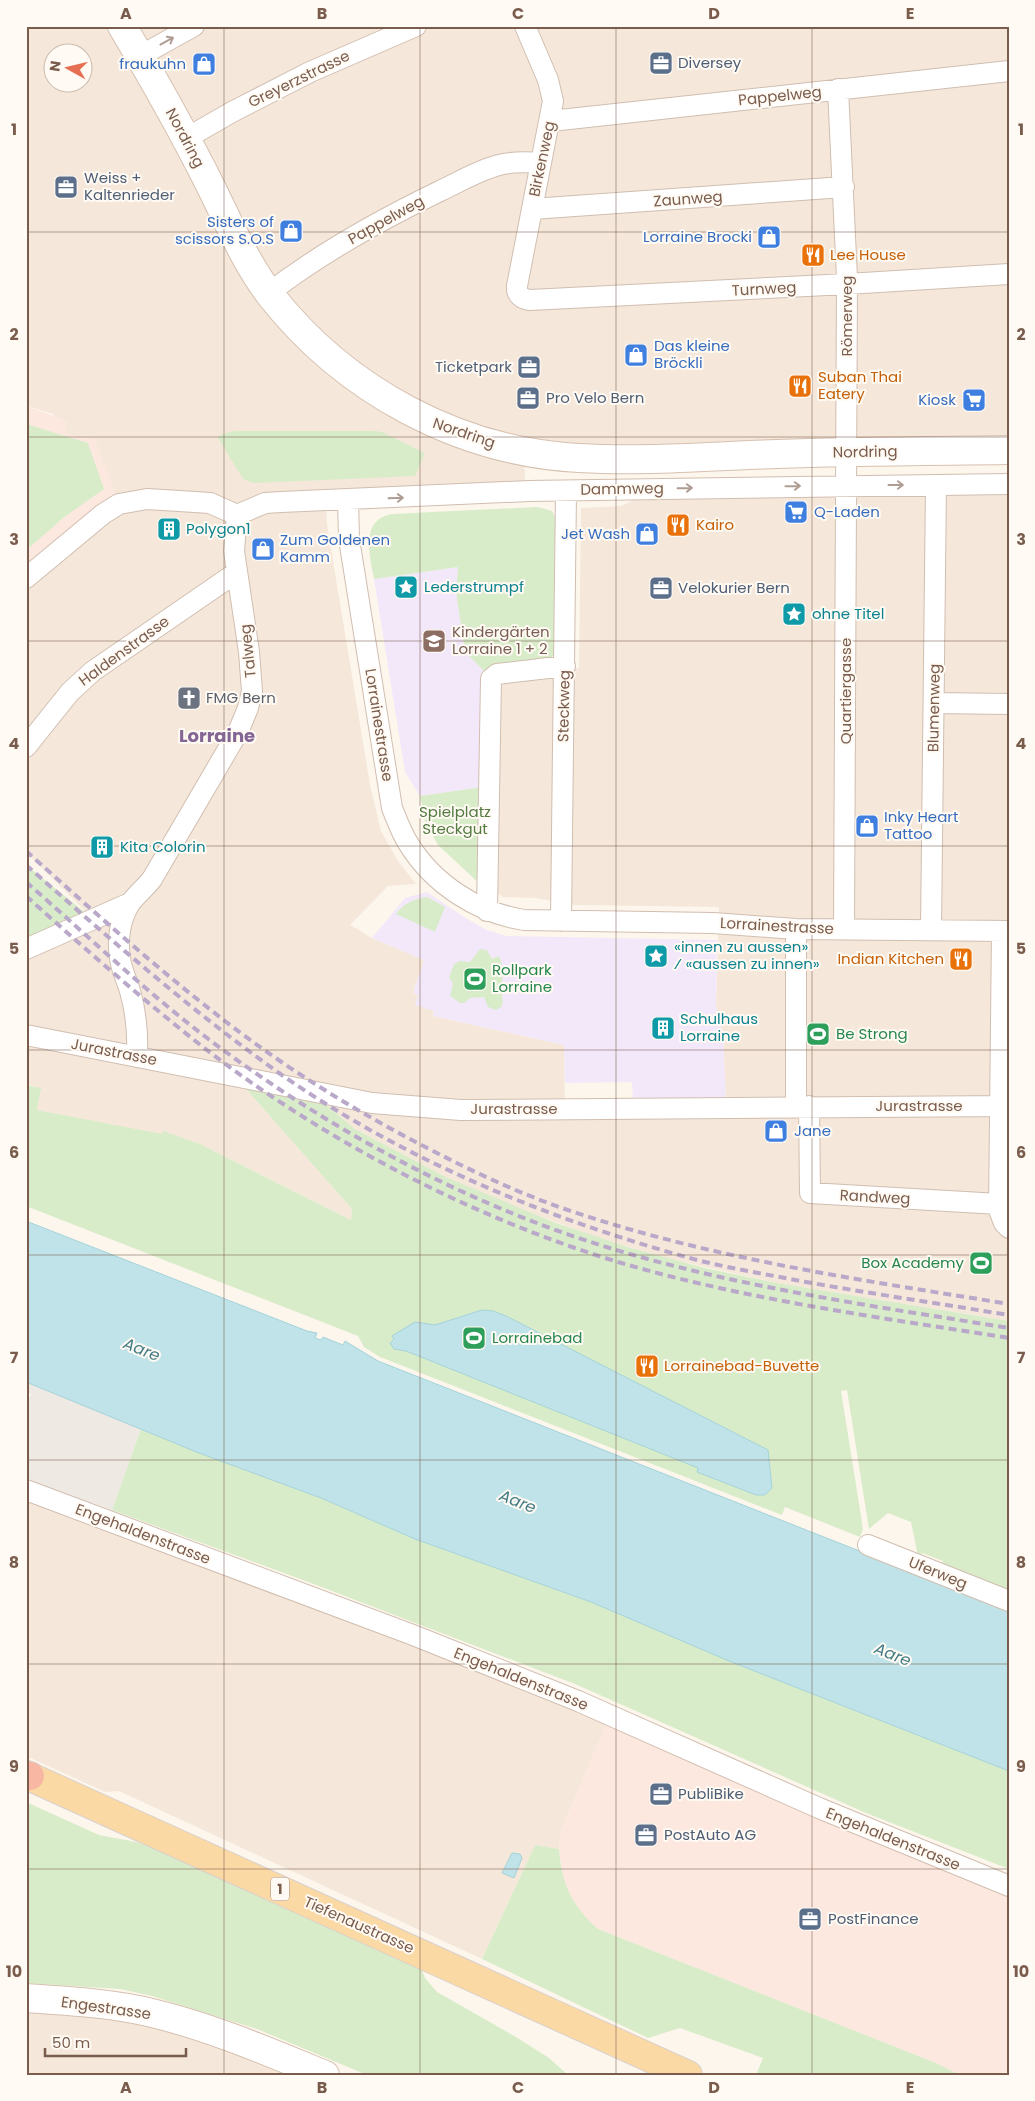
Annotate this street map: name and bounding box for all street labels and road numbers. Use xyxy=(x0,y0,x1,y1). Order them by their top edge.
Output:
street label: Greyerzstrasse xyxy=(244,45,353,112)
street label: Pappelweg xyxy=(737,81,823,110)
street label: Nordring xyxy=(161,104,210,171)
street label: Birkenweg xyxy=(523,119,560,199)
street label: Zaunweg xyxy=(653,186,723,211)
street label: Pappelweg xyxy=(344,190,428,249)
street label: Turnweg xyxy=(731,276,797,301)
street label: Römerweg xyxy=(836,276,857,356)
street label: Nordring xyxy=(430,412,498,453)
street label: Nordring xyxy=(832,440,898,463)
street label: Dammweg xyxy=(580,477,664,500)
street label: Haldenstrasse xyxy=(74,611,173,691)
street label: Talweg xyxy=(234,623,261,679)
street label: Quartiergasse xyxy=(835,638,856,744)
street label: Blumenweg xyxy=(922,664,945,752)
street label: Lorrainestrasse xyxy=(360,667,399,783)
street label: Steckweg xyxy=(552,670,575,742)
street label: Lorrainestrasse xyxy=(720,912,834,939)
street label: Jurastrasse xyxy=(69,1033,159,1070)
street label: Jurastrasse xyxy=(875,1095,963,1116)
street label: Jurastrasse xyxy=(470,1098,558,1119)
street label: Randweg xyxy=(839,1184,911,1209)
street label: Engehaldenstrasse xyxy=(73,1498,214,1569)
street label: Uferweg xyxy=(906,1551,971,1594)
street label: Engehaldenstrasse xyxy=(451,1642,592,1715)
street label: Engehaldenstrasse xyxy=(823,1802,964,1875)
road number: 1 xyxy=(271,1878,289,1900)
street label: Tiefenaustrasse xyxy=(301,1891,418,1958)
street label: Engestrasse xyxy=(60,1991,152,2024)

